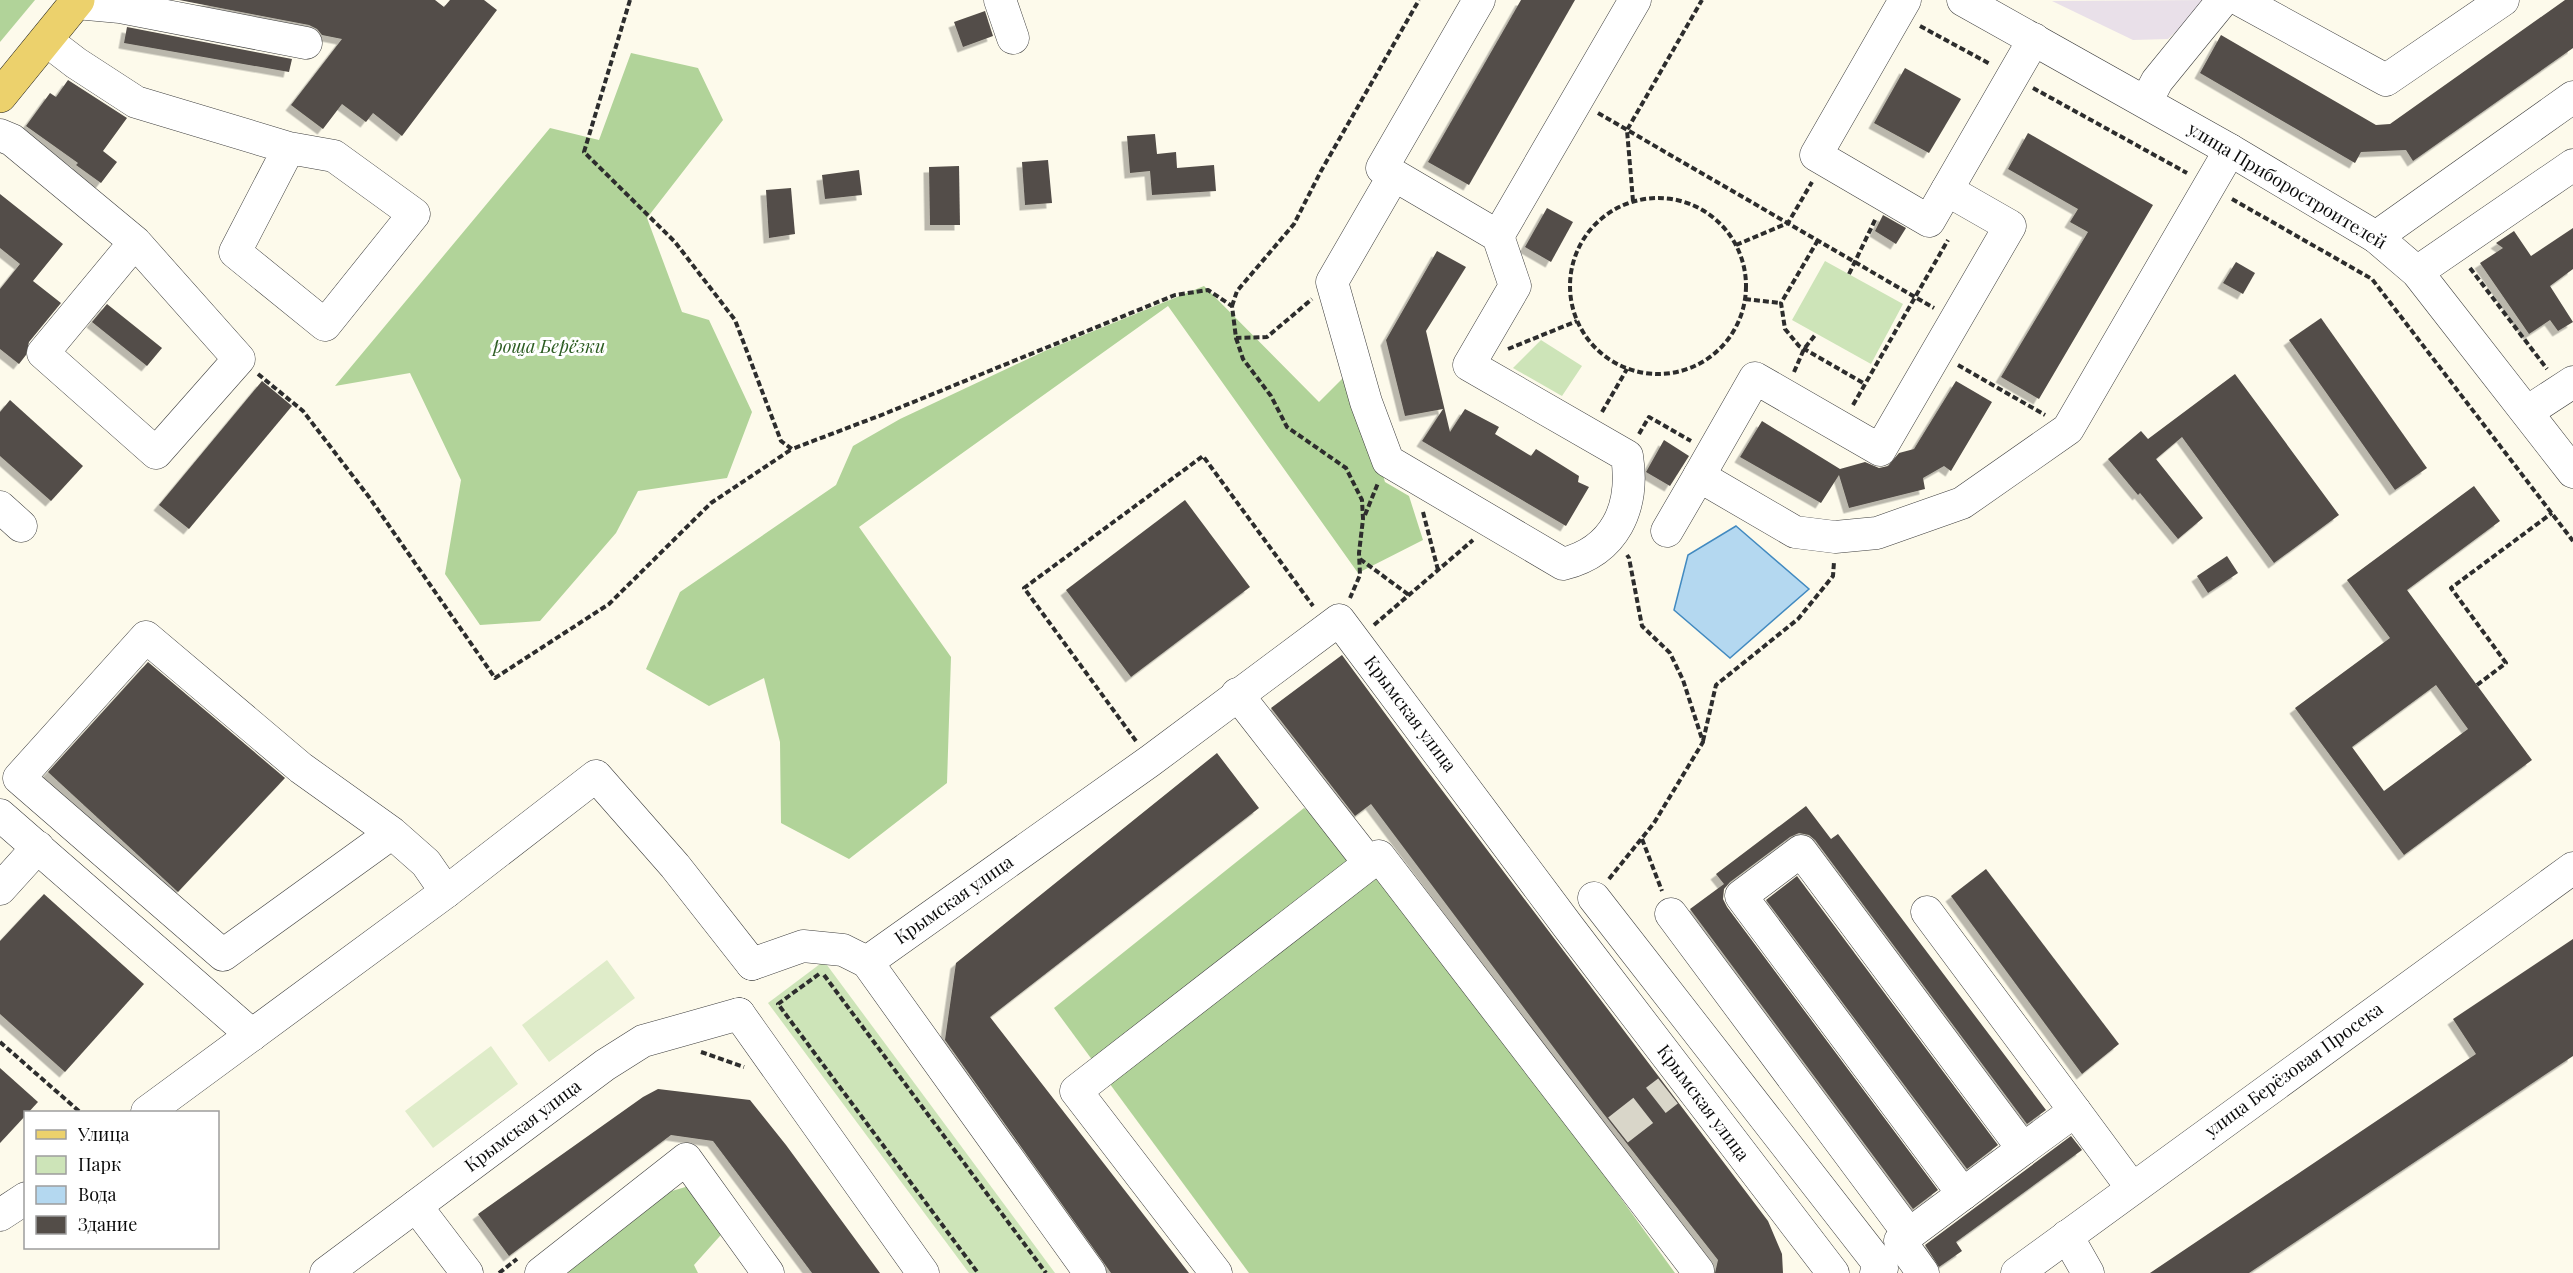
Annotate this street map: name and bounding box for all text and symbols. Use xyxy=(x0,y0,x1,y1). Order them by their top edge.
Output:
street label: улица Приборостроителей xyxy=(2183,116,2391,254)
park label: роща Берёзки xyxy=(491,334,605,358)
street label: Крымская улица xyxy=(1359,650,1462,776)
street label: Крымская улица xyxy=(889,849,1018,949)
street label: улица Берёзовая Просека xyxy=(2199,996,2387,1143)
street label: Крымская улица xyxy=(1652,1039,1755,1165)
street label: Крымская улица xyxy=(459,1074,585,1177)
legend xyxy=(24,1111,219,1249)
text: Улица xyxy=(77,1122,129,1146)
text: Парк xyxy=(78,1152,121,1176)
text: Вода xyxy=(78,1182,116,1206)
text: Здание xyxy=(78,1212,137,1236)

